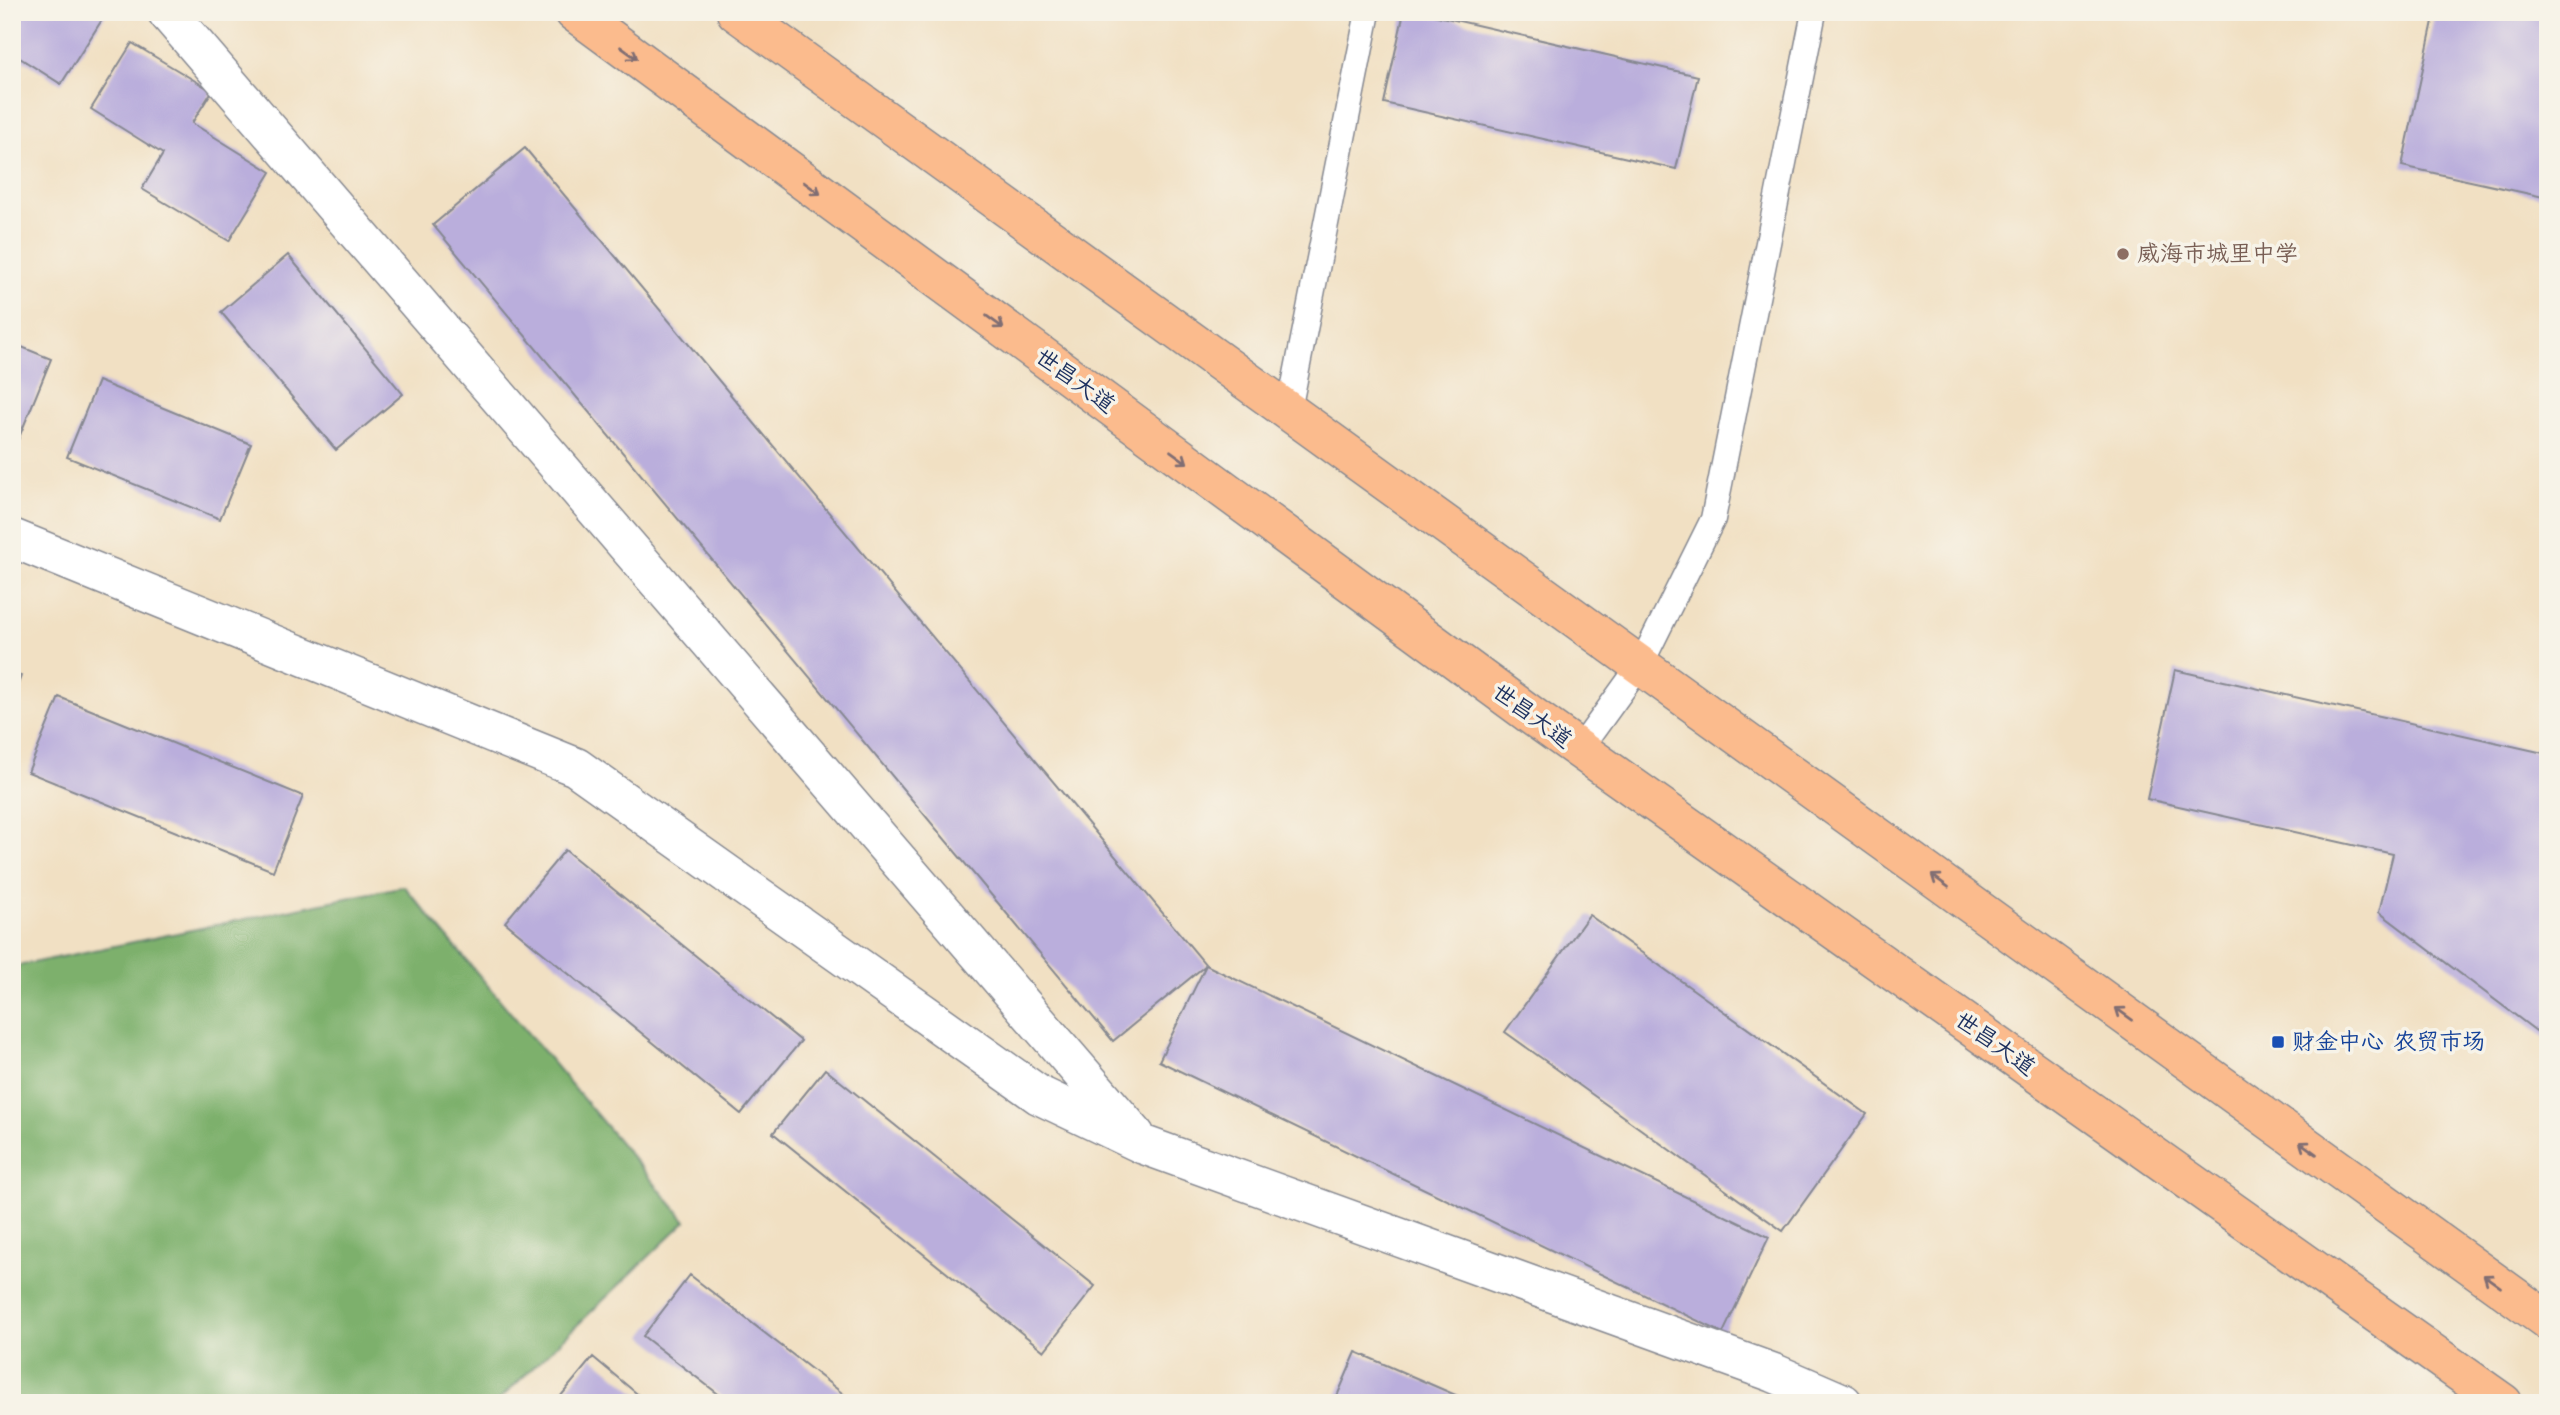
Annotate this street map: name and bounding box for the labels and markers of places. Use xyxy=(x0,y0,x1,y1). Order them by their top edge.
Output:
place label: 威海市城里中学 xyxy=(2137,238,2298,270)
marker: 威海市城里中学 xyxy=(2115,246,2131,262)
place label: 财金中心 农贸市场 xyxy=(2292,1026,2485,1058)
marker: 财金中心 农贸市场 xyxy=(2270,1034,2286,1050)

